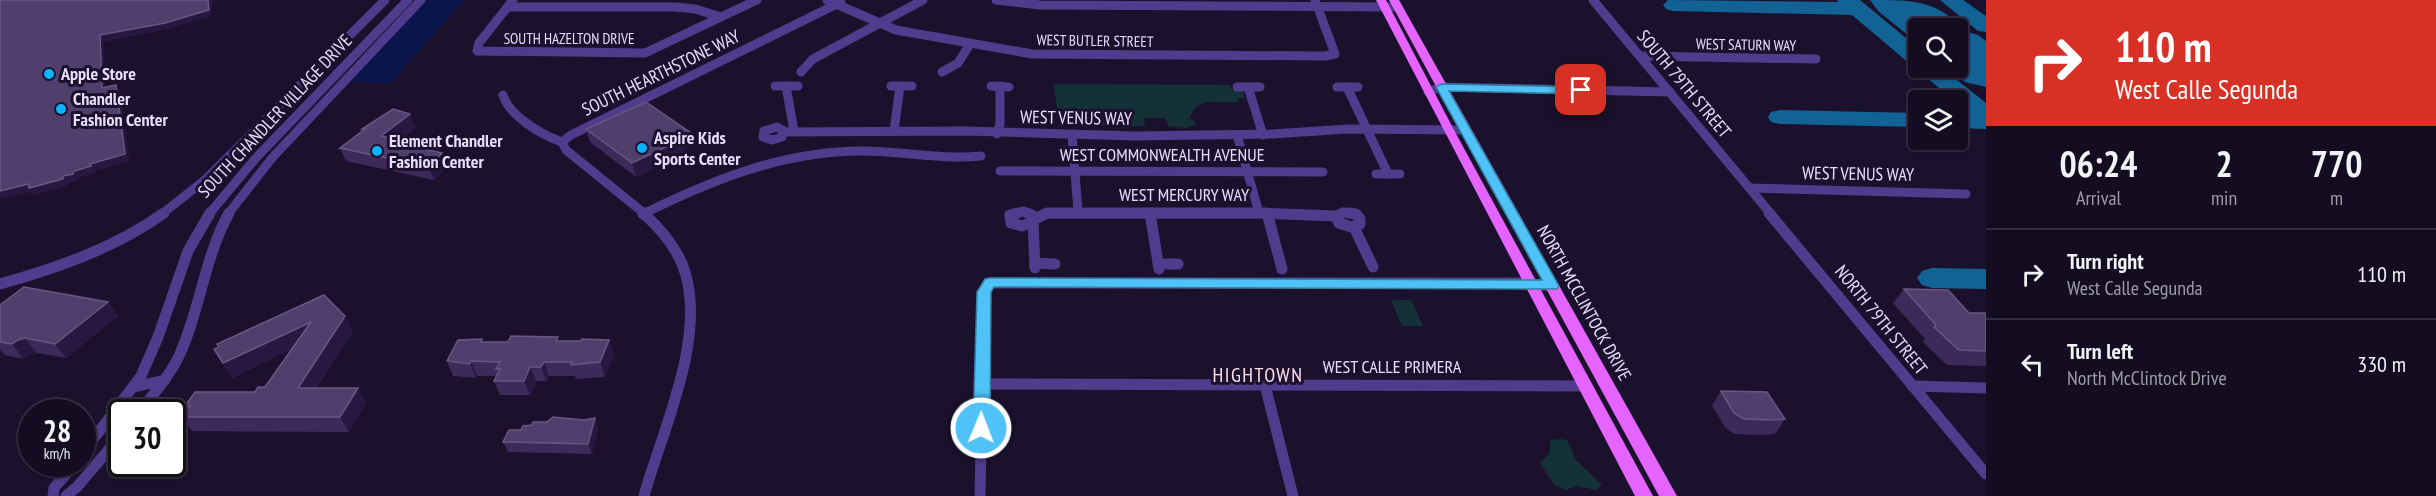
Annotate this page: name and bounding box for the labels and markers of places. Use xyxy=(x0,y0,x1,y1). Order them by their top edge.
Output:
place label: Apple Store xyxy=(60,62,136,85)
pin xyxy=(1555,64,1606,115)
marker: Apple Store xyxy=(42,67,56,81)
place label: Chandler Fashion Center xyxy=(73,87,168,131)
marker: Chandler Fashion Center xyxy=(54,102,68,116)
place label: Aspire Kids Sports Center xyxy=(653,126,741,170)
place label: Element Chandler Fashion Center xyxy=(389,129,503,173)
marker: Aspire Kids Sports Center xyxy=(635,141,649,155)
marker: Element Chandler Fashion Center xyxy=(370,144,384,158)

